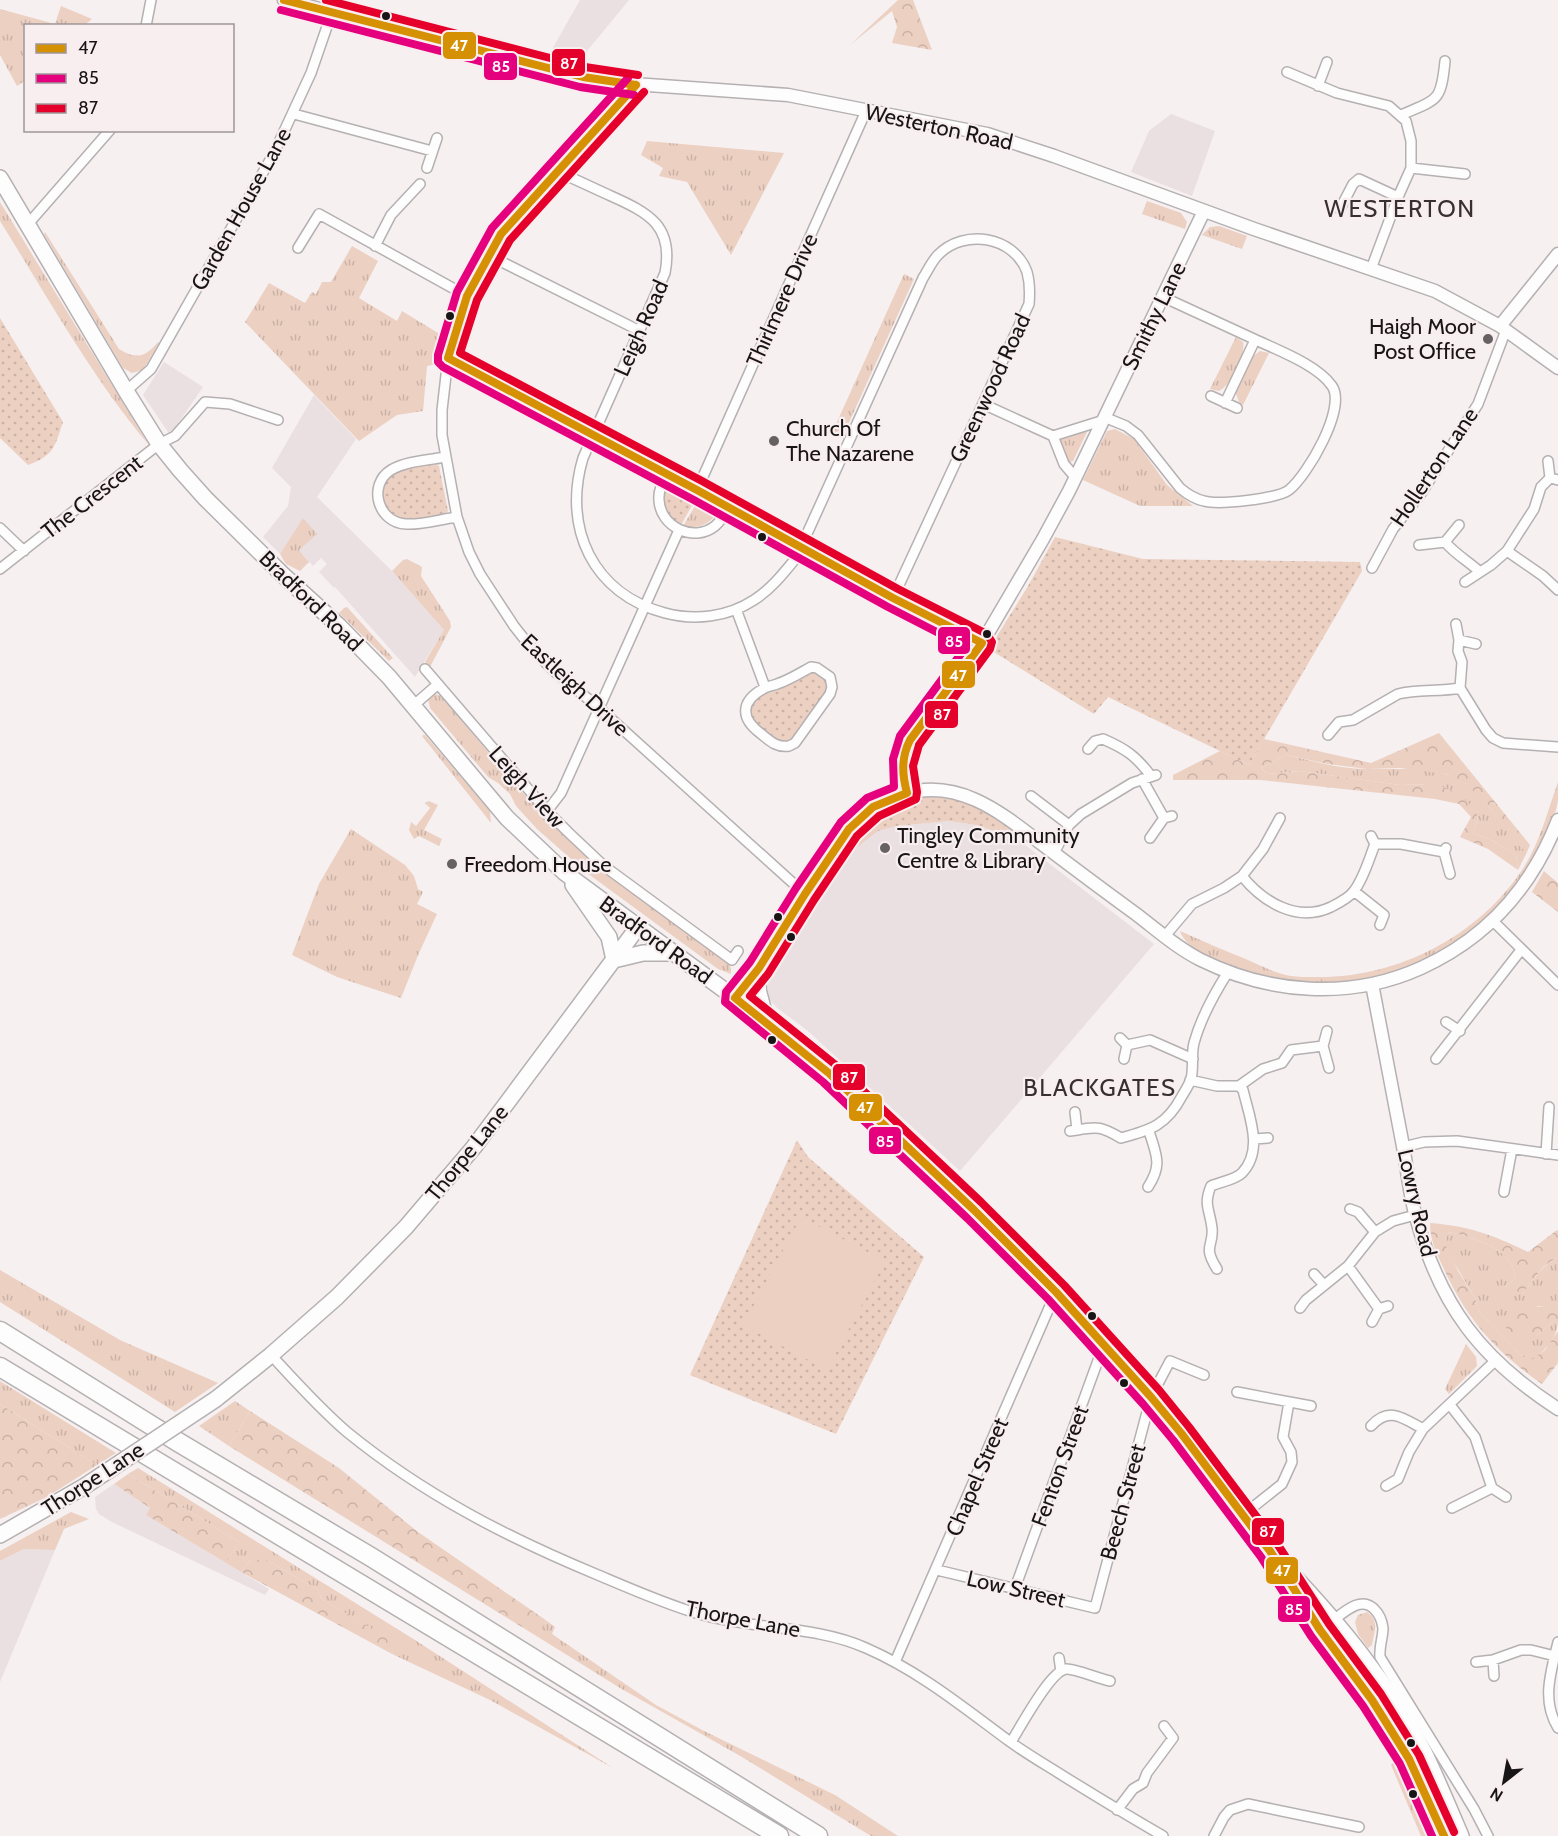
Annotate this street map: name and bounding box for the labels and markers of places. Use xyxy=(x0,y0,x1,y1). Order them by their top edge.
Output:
unlabelled marker xyxy=(380,10,392,22)
unlabelled marker xyxy=(444,310,456,322)
place label: Haigh Moor Post Office xyxy=(1369,313,1476,365)
marker: Haigh Moor Post Office xyxy=(1481,332,1495,346)
place label: Church Of The Nazarene xyxy=(786,415,914,467)
marker: Church Of The Nazarene xyxy=(767,434,781,448)
unlabelled marker xyxy=(756,531,768,543)
unlabelled marker xyxy=(981,628,993,640)
place label: Tingley Community Centre & Library xyxy=(897,822,1080,874)
marker: Tingley Community Centre & Library xyxy=(878,841,892,855)
place label: Freedom House xyxy=(464,851,612,878)
marker: Freedom House xyxy=(445,857,459,871)
unlabelled marker xyxy=(772,911,784,923)
unlabelled marker xyxy=(785,931,797,943)
unlabelled marker xyxy=(766,1034,778,1046)
unlabelled marker xyxy=(1086,1310,1098,1322)
unlabelled marker xyxy=(1118,1377,1130,1389)
unlabelled marker xyxy=(1405,1737,1417,1749)
unlabelled marker xyxy=(1407,1788,1419,1800)

